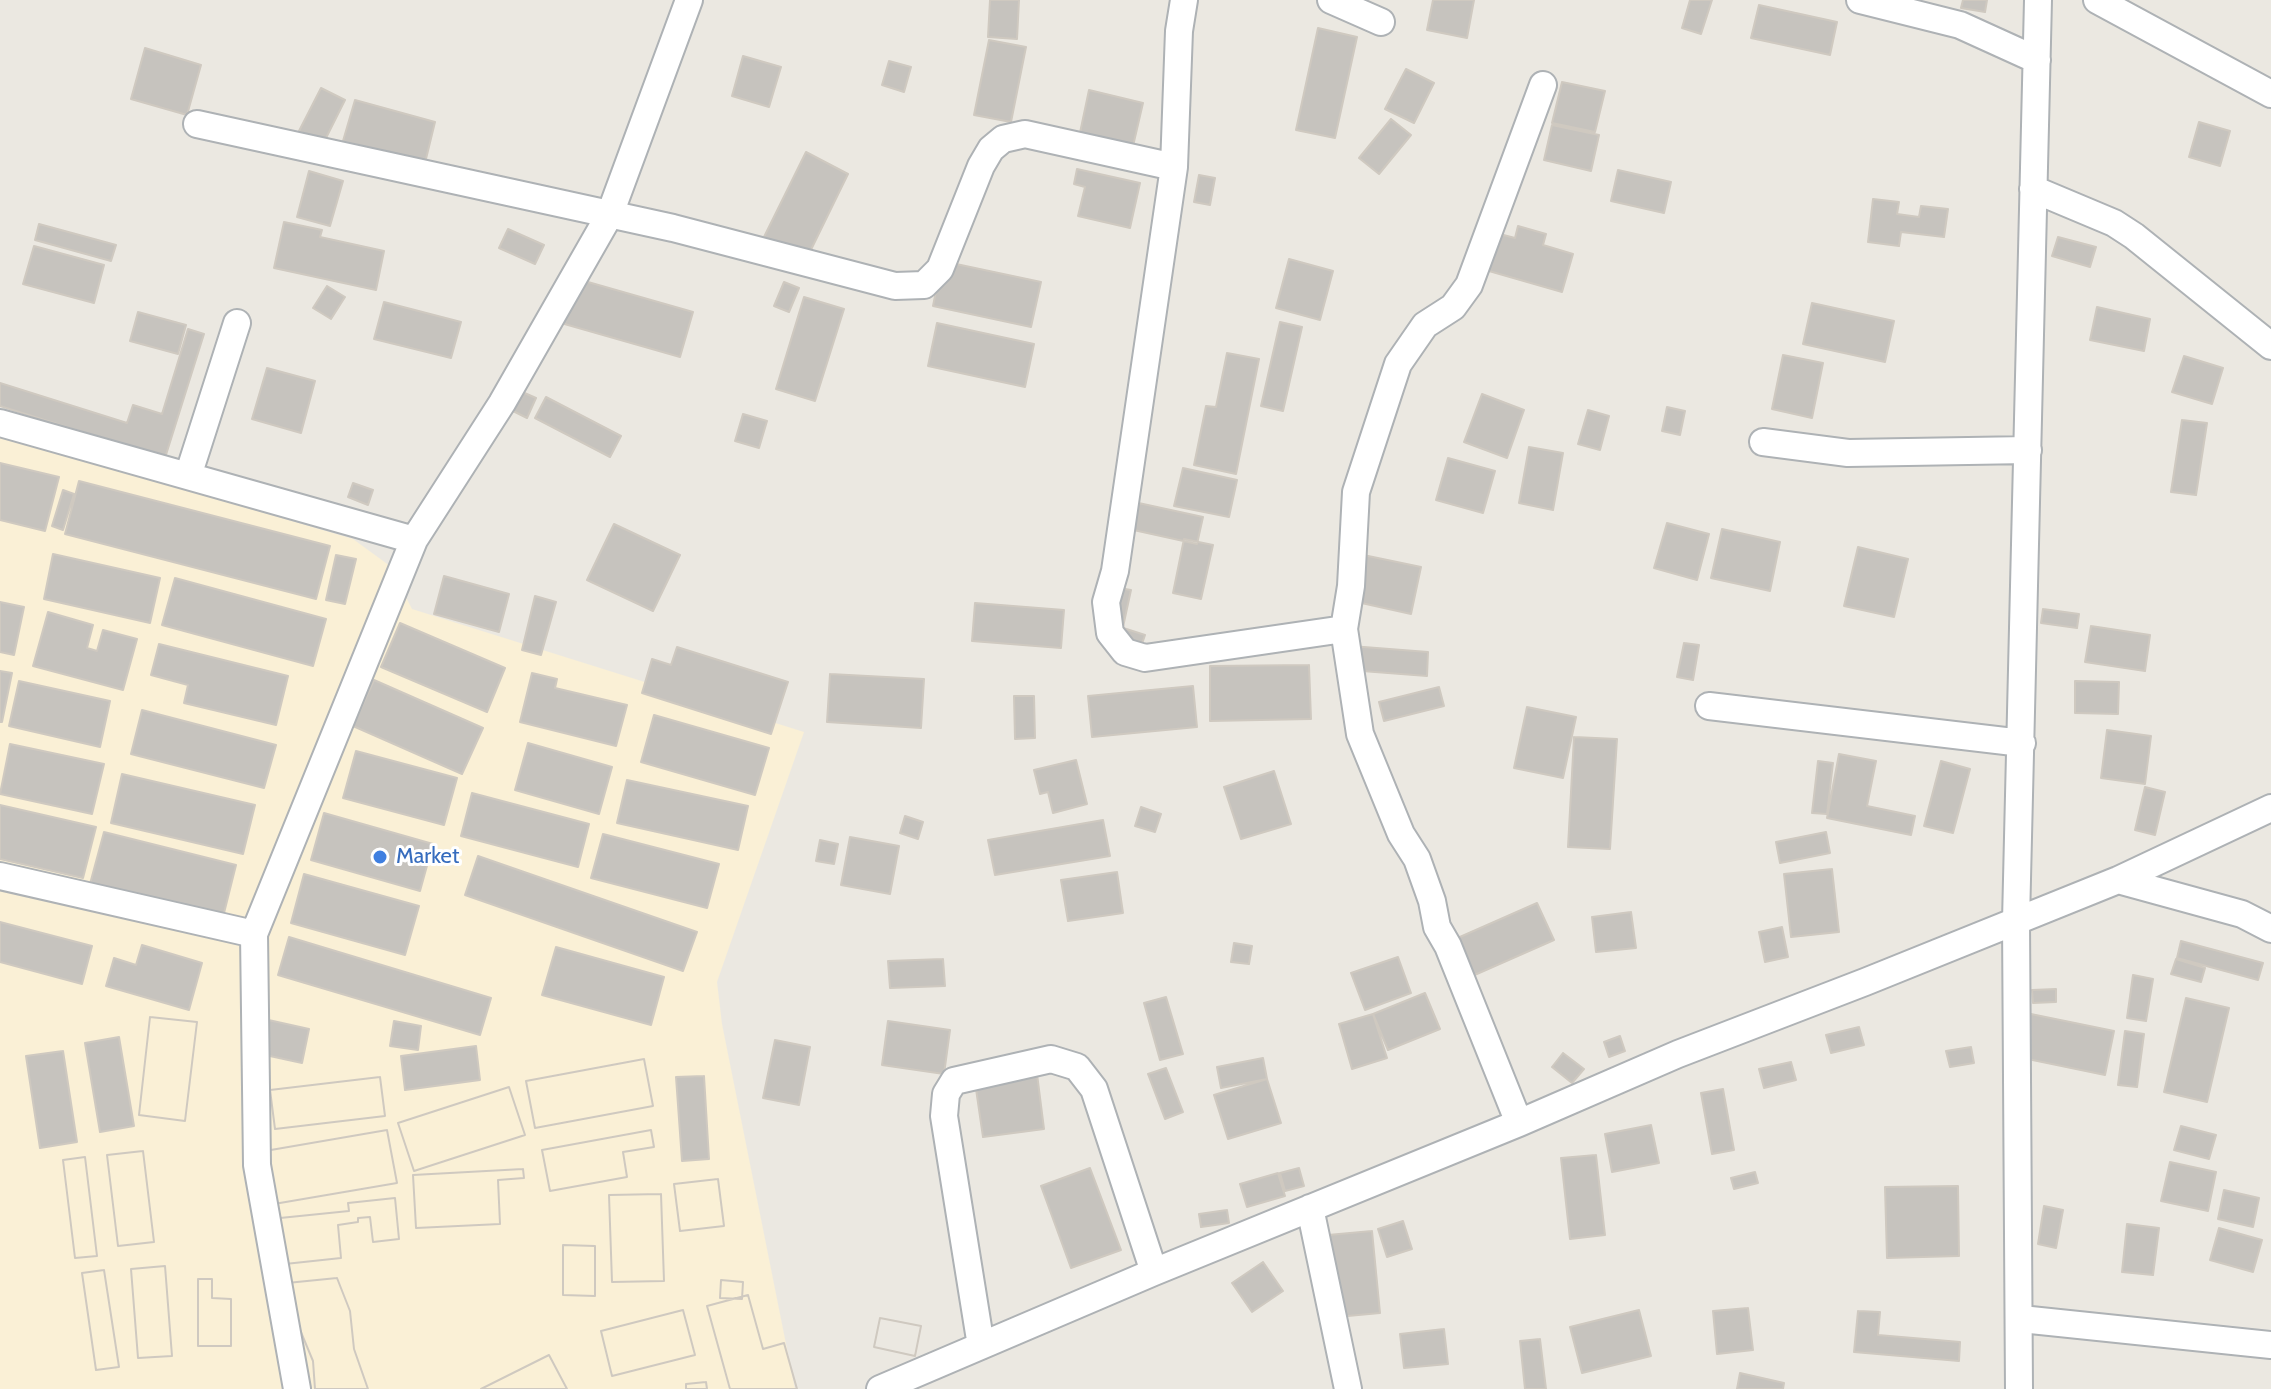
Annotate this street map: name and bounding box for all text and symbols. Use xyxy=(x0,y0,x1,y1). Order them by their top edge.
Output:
place label: Market xyxy=(396,844,459,870)
marker: Market xyxy=(371,848,389,866)

